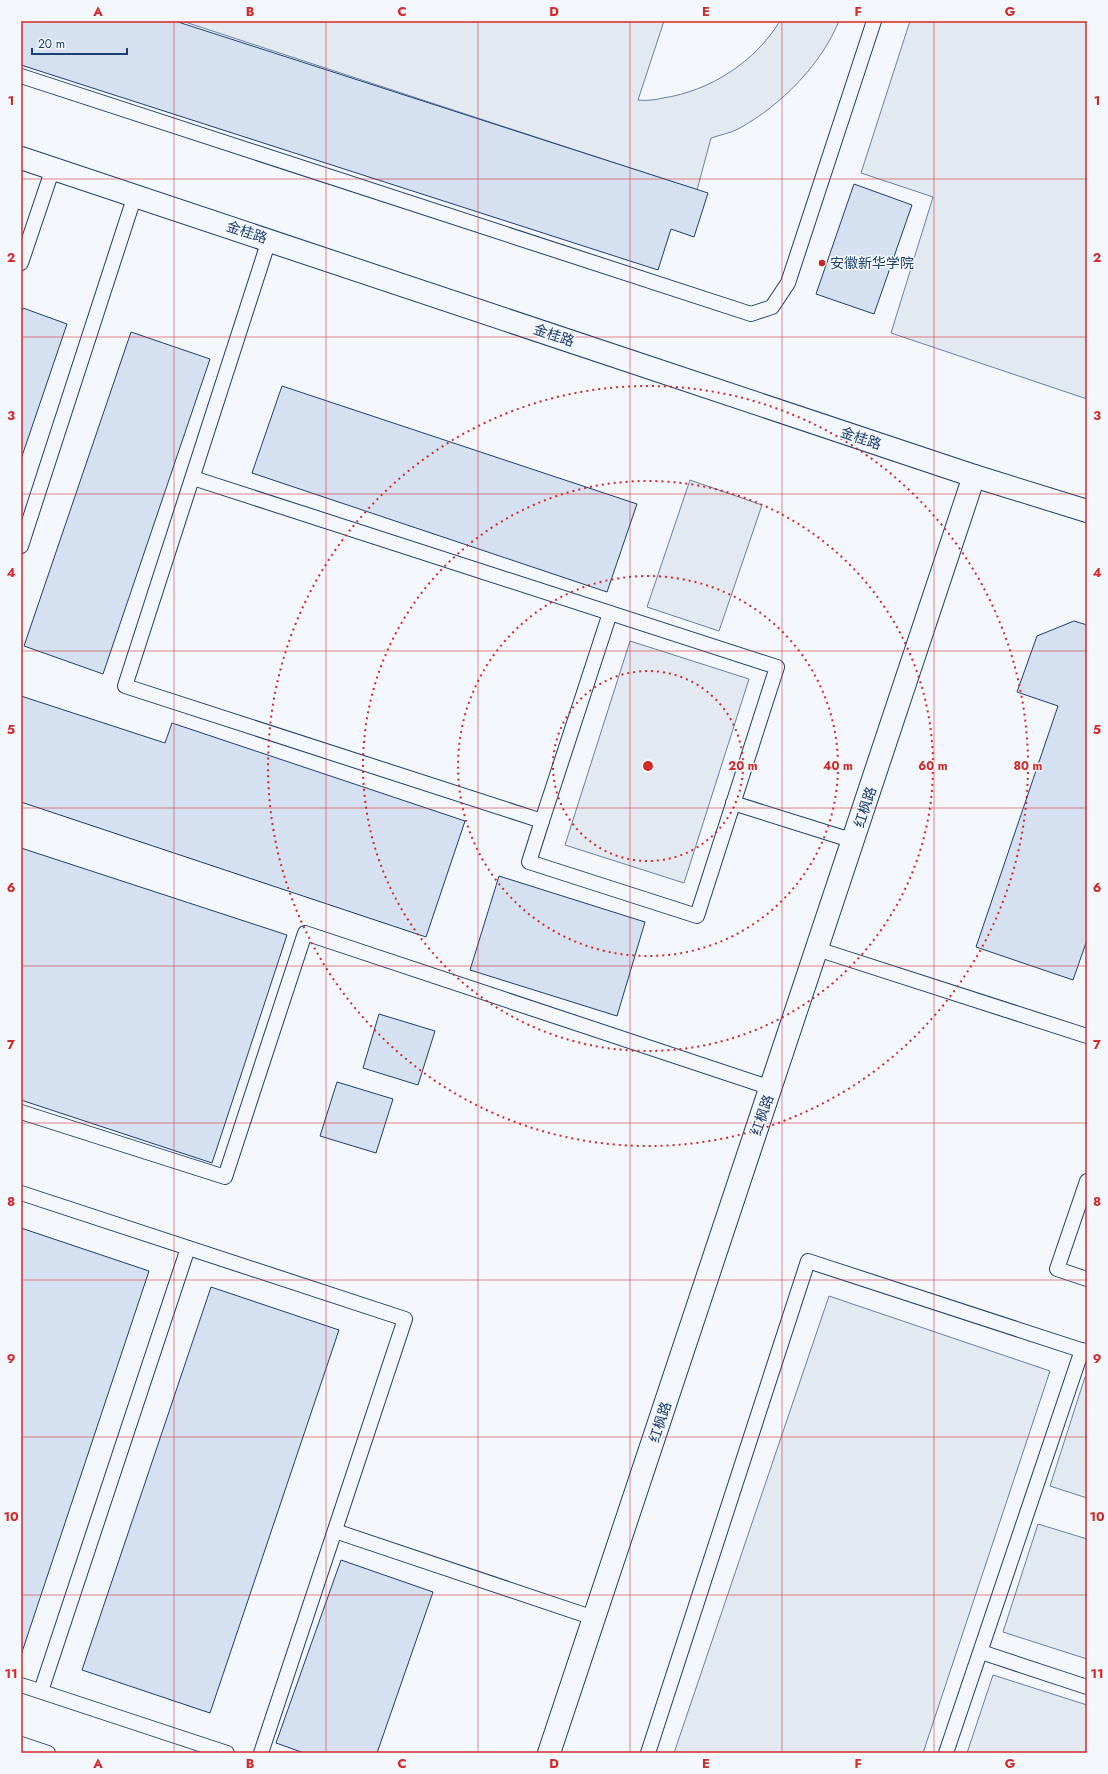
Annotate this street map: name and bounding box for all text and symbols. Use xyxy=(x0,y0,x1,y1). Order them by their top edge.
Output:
text: A xyxy=(92,2,103,21)
text: B xyxy=(246,2,255,21)
text: C xyxy=(397,2,407,21)
text: D xyxy=(549,2,559,21)
text: E xyxy=(702,2,710,21)
text: F xyxy=(854,2,862,21)
text: G xyxy=(1005,2,1016,21)
scale bar xyxy=(32,30,127,56)
text: 20 m xyxy=(38,35,65,53)
text: 1 xyxy=(8,91,14,110)
text: 1 xyxy=(1094,91,1100,110)
street label: 金桂路 xyxy=(224,216,270,248)
text: 2 xyxy=(7,248,15,267)
text: 2 xyxy=(1093,248,1101,267)
place label: 安徽新华学院 xyxy=(830,253,914,273)
marker: 安徽新华学院 xyxy=(817,258,827,268)
street label: 金桂路 xyxy=(531,319,577,351)
text: 3 xyxy=(7,406,15,425)
text: 3 xyxy=(1093,406,1101,425)
street label: 金桂路 xyxy=(838,422,884,454)
text: 4 xyxy=(6,563,16,582)
text: 4 xyxy=(1092,563,1102,582)
text: 5 xyxy=(7,720,15,739)
text: 5 xyxy=(1093,720,1101,739)
text: 20 m xyxy=(728,757,758,775)
text: 40 m xyxy=(823,757,853,775)
text: 60 m xyxy=(918,757,948,775)
text: 80 m xyxy=(1014,757,1043,775)
centre of rings xyxy=(641,759,655,773)
street label: 红枫路 xyxy=(849,784,881,830)
text: 6 xyxy=(7,878,16,897)
text: 6 xyxy=(1093,878,1102,897)
text: 7 xyxy=(7,1035,15,1054)
text: 7 xyxy=(1093,1035,1101,1054)
street label: 红枫路 xyxy=(746,1092,778,1138)
text: 8 xyxy=(7,1192,15,1211)
text: 8 xyxy=(1093,1192,1101,1211)
text: 9 xyxy=(7,1349,16,1368)
text: 9 xyxy=(1093,1349,1102,1368)
street label: 红枫路 xyxy=(644,1399,676,1445)
text: 10 xyxy=(3,1507,19,1526)
text: 10 xyxy=(1089,1507,1105,1526)
text: 11 xyxy=(4,1664,18,1683)
text: 11 xyxy=(1090,1664,1104,1683)
text: A xyxy=(92,1754,103,1773)
text: B xyxy=(246,1754,255,1773)
text: C xyxy=(397,1754,407,1773)
text: D xyxy=(549,1754,559,1773)
text: E xyxy=(702,1754,710,1773)
text: F xyxy=(854,1754,862,1773)
text: G xyxy=(1005,1754,1016,1773)

